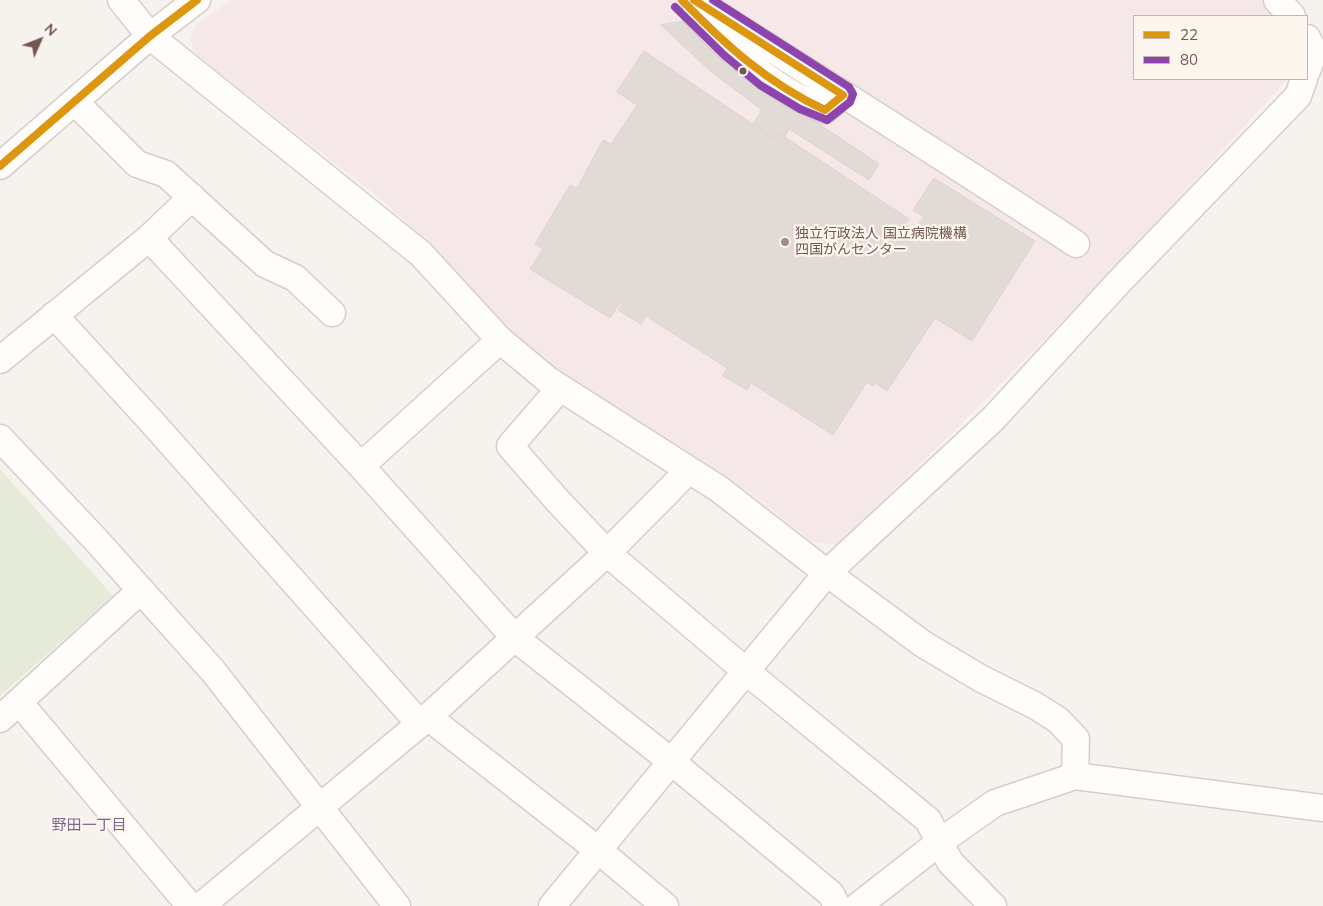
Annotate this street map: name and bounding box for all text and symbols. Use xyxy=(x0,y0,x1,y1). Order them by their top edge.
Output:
north arrow xyxy=(15,15,65,65)
legend xyxy=(1133,15,1308,80)
text: N xyxy=(41,20,61,40)
text: 22 xyxy=(1180,25,1198,44)
text: 80 xyxy=(1180,50,1198,69)
unlabelled marker xyxy=(738,66,748,76)
place label: 独立行政法人 国立病院機構 四国がんセンター xyxy=(795,226,967,258)
marker: 独立行政法人 国立病院機構 四国がんセンター xyxy=(779,236,791,248)
district label: 野田一丁目 xyxy=(52,816,126,834)

